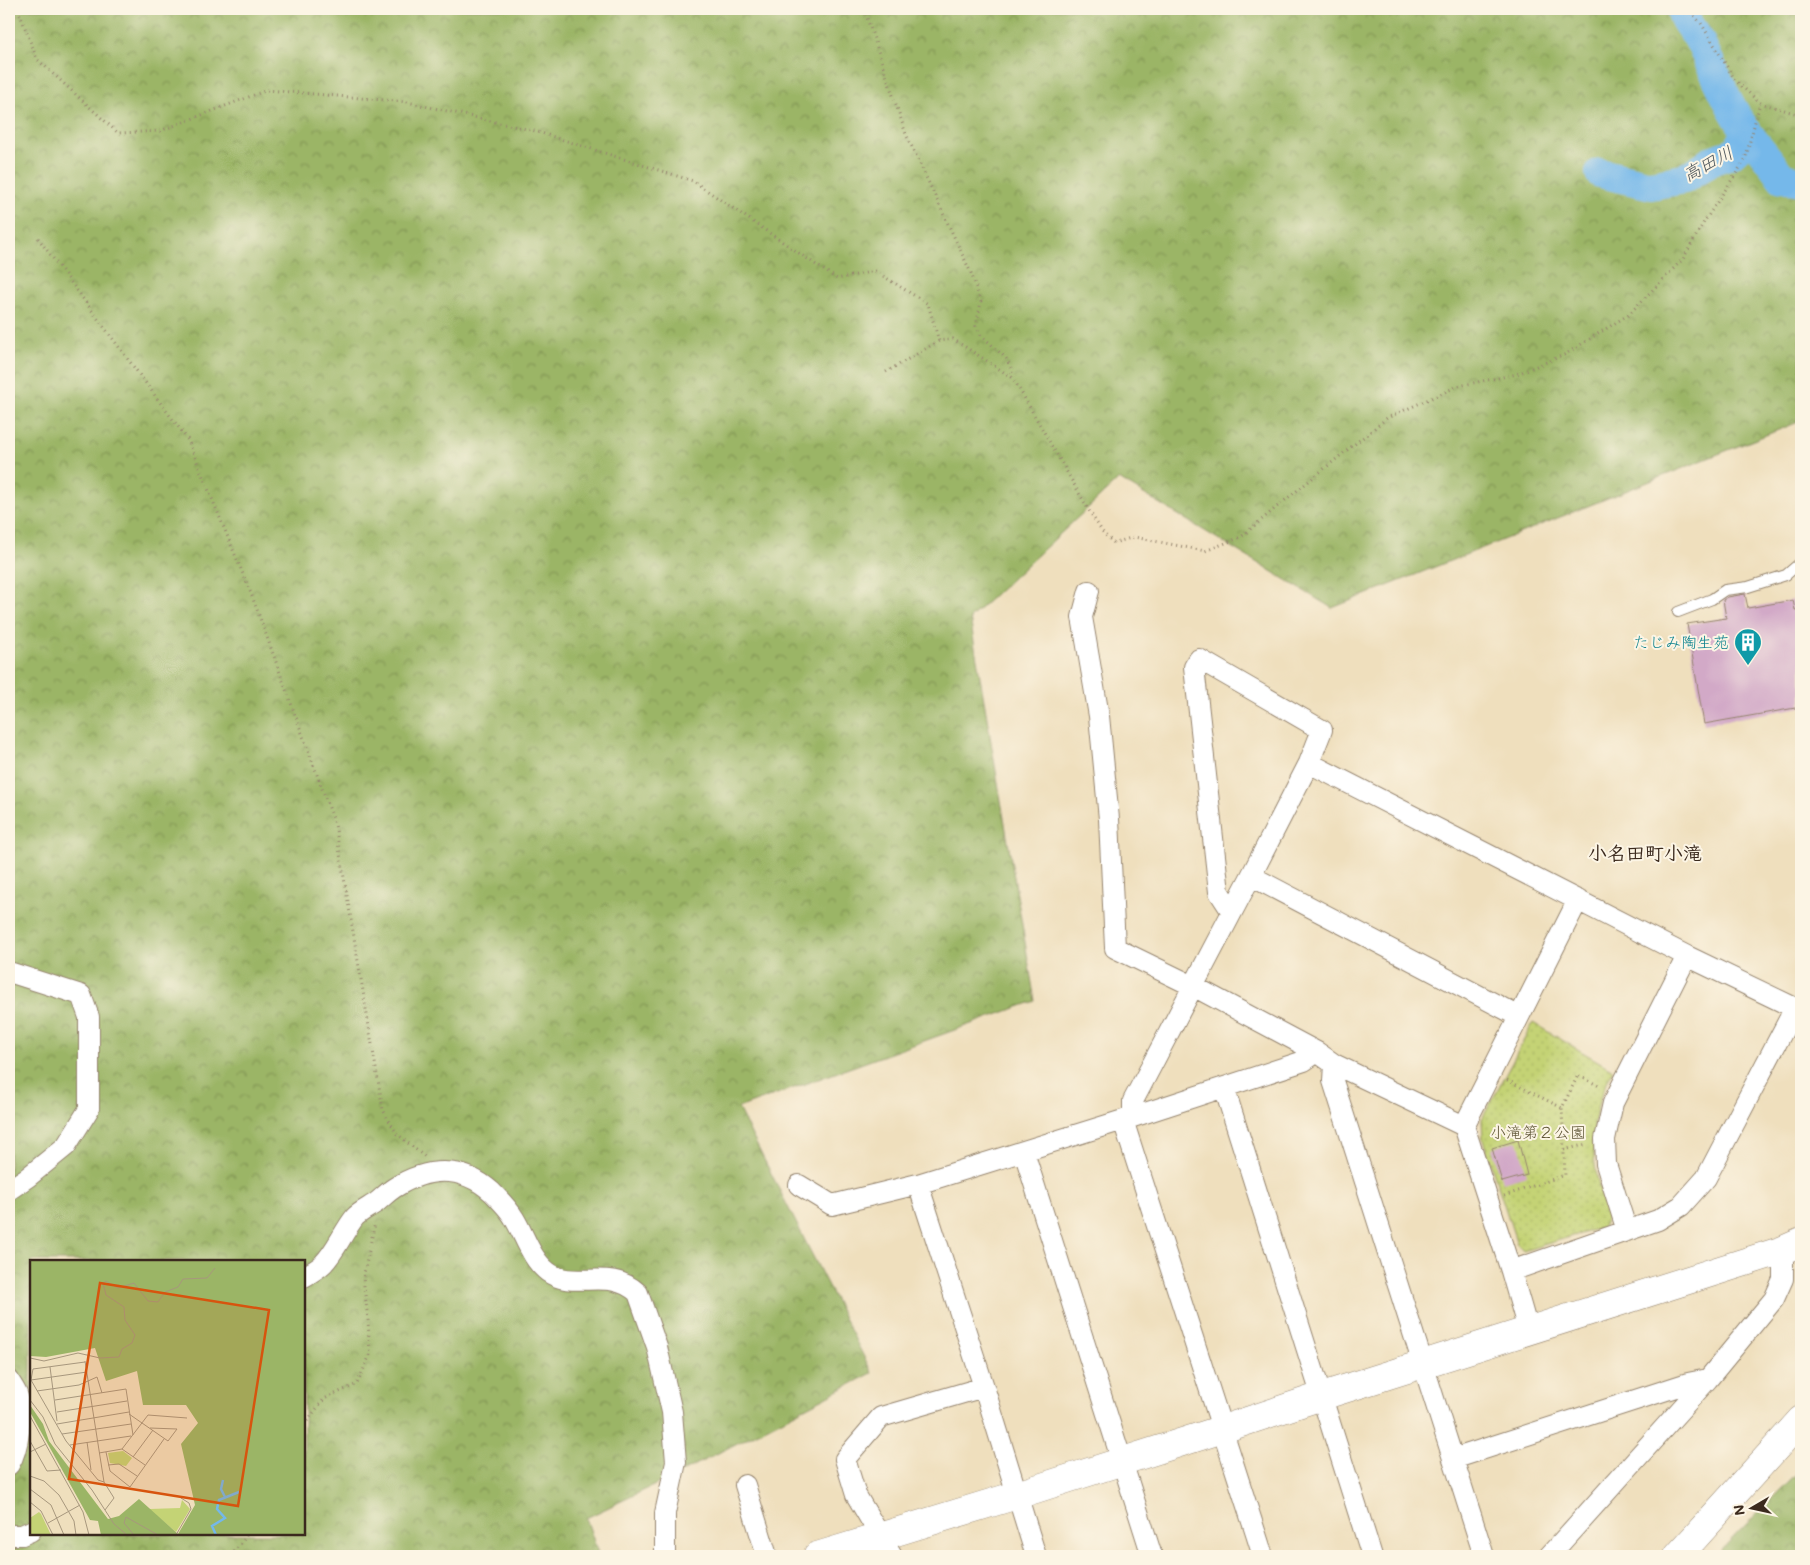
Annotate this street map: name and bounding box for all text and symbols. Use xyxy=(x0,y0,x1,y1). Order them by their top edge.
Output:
water label: 高田川 xyxy=(1678,140,1737,186)
building icon: たじみ陶生苑 xyxy=(1733,627,1763,666)
place label: たじみ陶生苑 xyxy=(1633,631,1729,652)
district label: 小名田町小滝 xyxy=(1588,840,1702,865)
park label: 小滝第２公園 xyxy=(1490,1121,1586,1142)
inset map xyxy=(30,1260,305,1535)
north arrow xyxy=(1728,1482,1778,1532)
text: N xyxy=(1728,1503,1749,1517)

